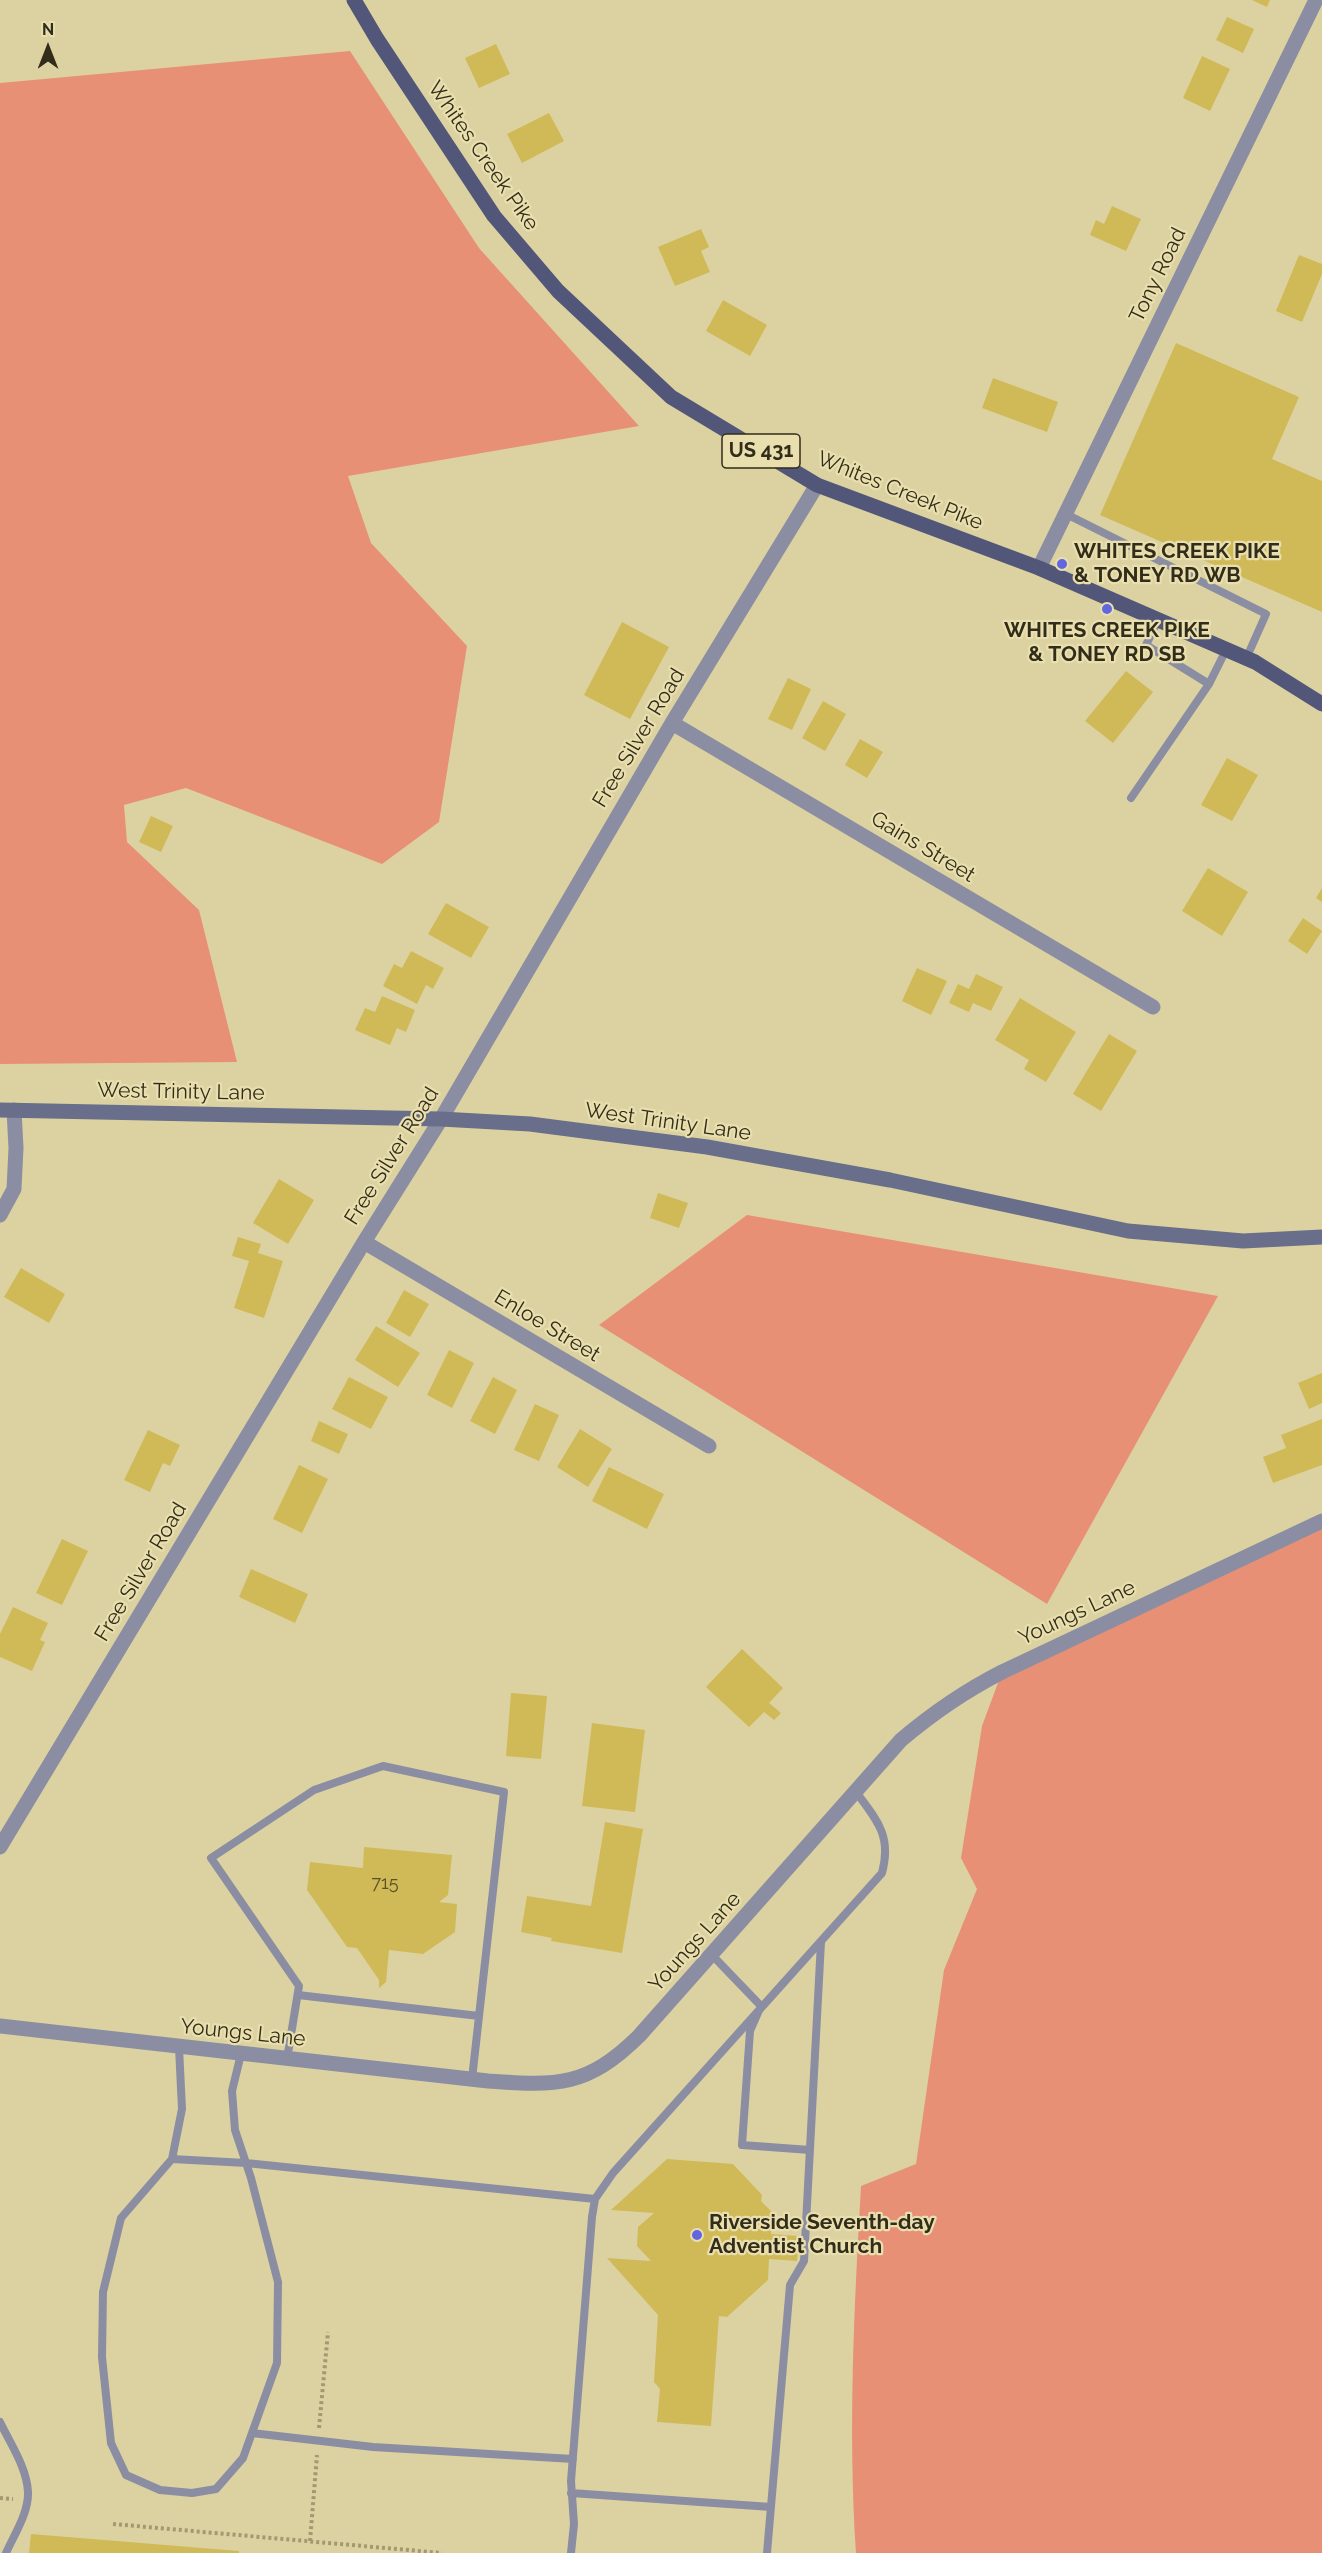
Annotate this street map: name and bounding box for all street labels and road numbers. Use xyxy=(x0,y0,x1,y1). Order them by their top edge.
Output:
street label: Whites Creek Pike xyxy=(422,76,544,236)
street label: Tony Road xyxy=(1124,224,1192,326)
road number: US 431 xyxy=(722,434,800,468)
street label: Whites Creek Pike xyxy=(813,446,987,536)
street label: Free Silver Road xyxy=(588,664,690,812)
street label: Gains Street xyxy=(866,806,980,888)
street label: West Trinity Lane xyxy=(97,1078,265,1106)
street label: Free Silver Road xyxy=(340,1083,444,1229)
street label: West Trinity Lane xyxy=(583,1098,753,1146)
street label: Enloe Street xyxy=(489,1285,605,1367)
street label: Free Silver Road xyxy=(90,1498,192,1646)
street label: Youngs Lane xyxy=(1015,1575,1139,1651)
street label: Youngs Lane xyxy=(644,1887,746,1997)
street label: Youngs Lane xyxy=(179,2014,307,2052)

